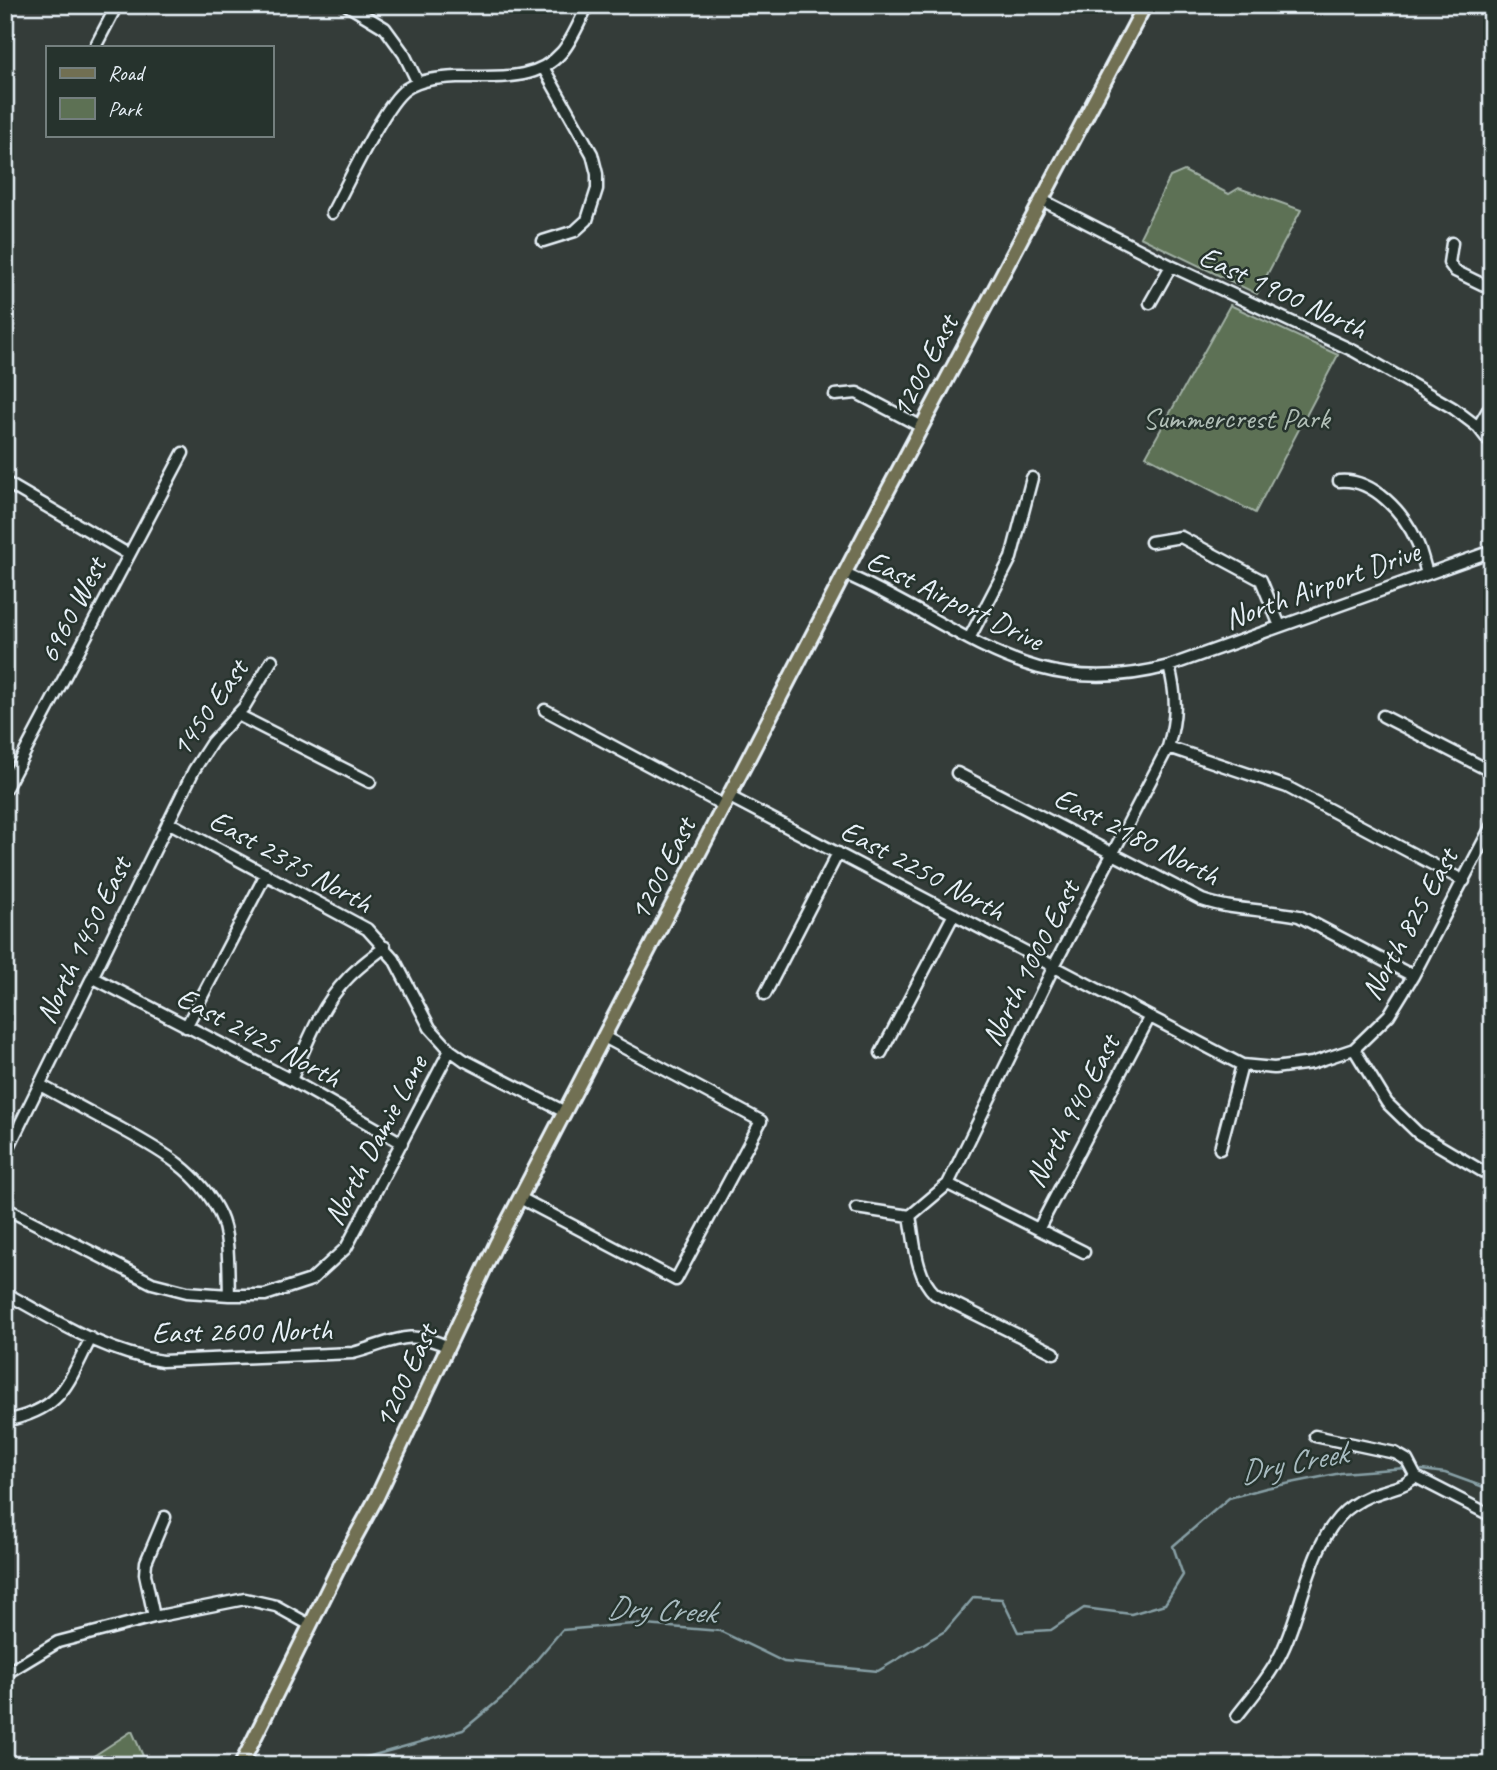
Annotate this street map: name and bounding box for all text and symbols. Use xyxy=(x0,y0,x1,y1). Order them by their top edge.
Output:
legend xyxy=(46,46,273,136)
text: Road xyxy=(108,60,147,86)
text: Park xyxy=(108,96,143,122)
street label: East 1900 North xyxy=(1193,237,1373,348)
street label: 1200 East xyxy=(881,306,968,424)
park label: Summercrest Park xyxy=(1143,399,1332,437)
street label: North Airport Drive xyxy=(1219,531,1427,638)
street label: East Airport Drive xyxy=(861,541,1051,660)
street label: 6960 West xyxy=(29,548,116,669)
street label: 1450 East xyxy=(162,649,258,764)
street label: East 2180 North xyxy=(1048,778,1226,894)
street label: East 2375 North xyxy=(203,801,380,922)
street label: 1200 East xyxy=(620,808,705,927)
street label: East 2250 North xyxy=(834,811,1012,929)
street label: North 825 East xyxy=(1352,839,1468,1006)
street label: North 1450 East xyxy=(26,848,141,1029)
street label: North 1000 East xyxy=(972,871,1089,1052)
street label: East 2425 North xyxy=(170,978,348,1096)
street label: North 940 East xyxy=(1016,1026,1129,1194)
street label: North Damie Lane xyxy=(314,1047,437,1231)
street label: East 2600 North xyxy=(151,1310,333,1352)
street label: 1200 East xyxy=(364,1315,447,1434)
water label: Dry Creek xyxy=(1236,1431,1355,1493)
water label: Dry Creek xyxy=(606,1586,721,1633)

